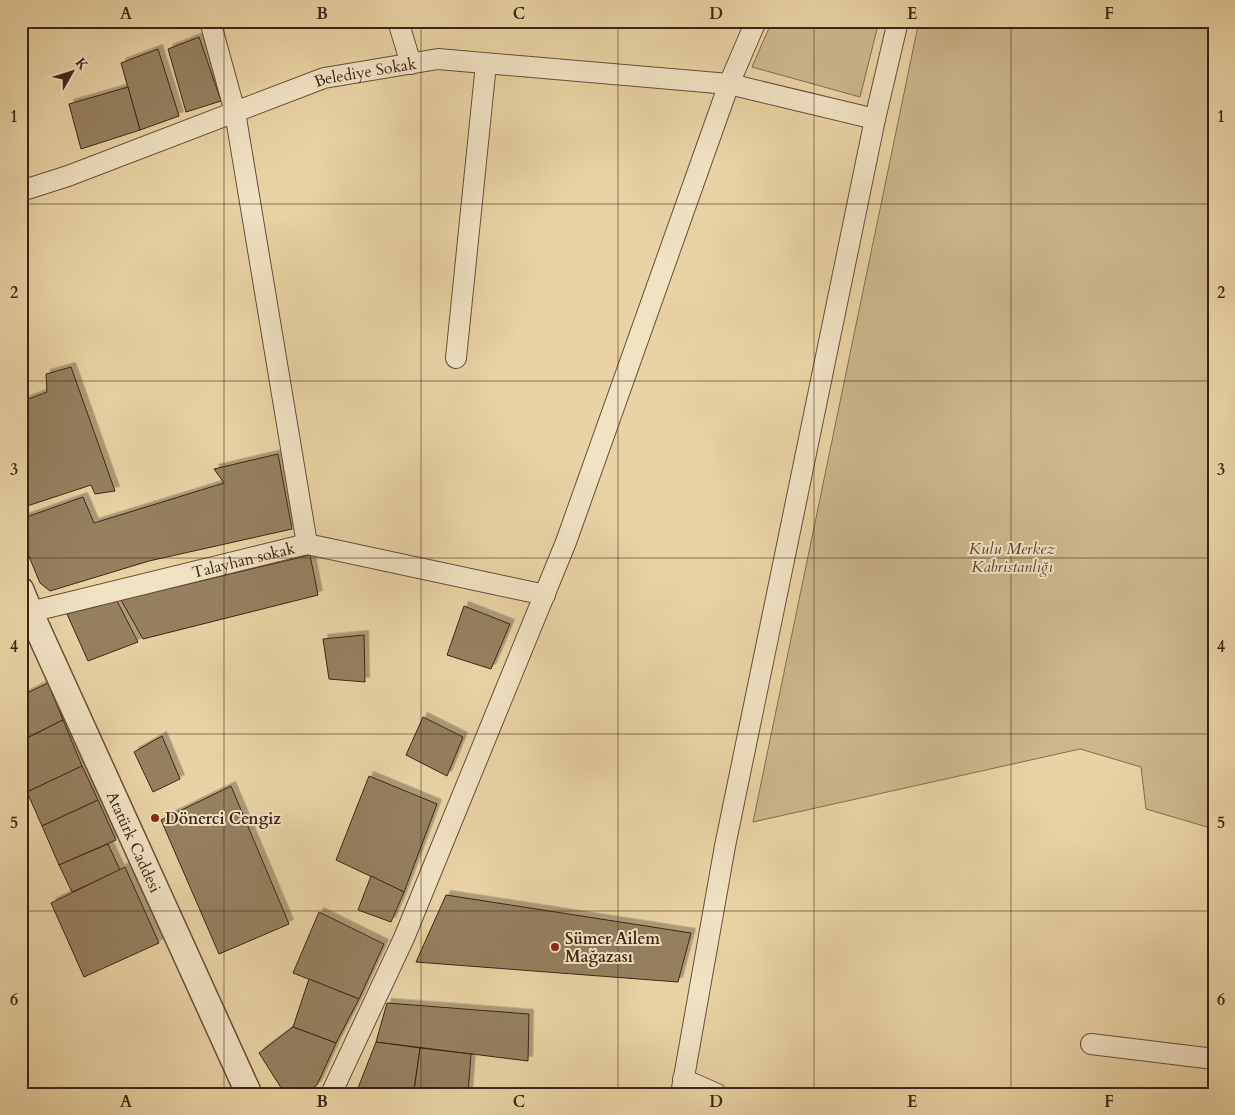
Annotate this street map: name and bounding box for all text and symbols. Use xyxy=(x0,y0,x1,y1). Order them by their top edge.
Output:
text: A xyxy=(120,3,132,25)
text: B xyxy=(316,3,328,25)
text: C xyxy=(513,3,525,25)
text: D xyxy=(709,3,723,25)
text: E xyxy=(907,3,917,25)
text: F xyxy=(1104,3,1114,25)
north arrow xyxy=(48,48,98,98)
street label: Belediye Sokak xyxy=(311,53,418,93)
text: K xyxy=(71,54,93,75)
text: 1 xyxy=(10,106,18,128)
text: 1 xyxy=(1217,106,1225,128)
text: 2 xyxy=(10,282,18,304)
text: 2 xyxy=(1217,282,1225,304)
text: 3 xyxy=(10,459,18,481)
text: 3 xyxy=(1217,459,1225,481)
street label: Talayhan sokak xyxy=(190,537,298,584)
park label: Kulu Merkez Kabristanlığı xyxy=(969,538,1055,578)
text: 4 xyxy=(10,636,18,658)
text: 4 xyxy=(1217,636,1225,658)
street label: Atatürk Caddesi xyxy=(101,788,166,897)
place label: Dönerci Cengiz xyxy=(165,808,281,830)
text: 5 xyxy=(10,812,18,834)
marker: Dönerci Cengiz xyxy=(149,812,161,824)
text: 5 xyxy=(1217,812,1225,834)
place label: Sümer Ailem Mağazası xyxy=(565,928,660,968)
marker: Sümer Ailem Mağazası xyxy=(549,941,561,953)
text: 6 xyxy=(10,989,18,1011)
text: 6 xyxy=(1217,989,1225,1011)
text: A xyxy=(120,1091,132,1113)
text: B xyxy=(316,1091,328,1113)
text: C xyxy=(513,1091,525,1113)
text: D xyxy=(709,1091,723,1113)
text: E xyxy=(907,1091,917,1113)
text: F xyxy=(1104,1091,1114,1113)

